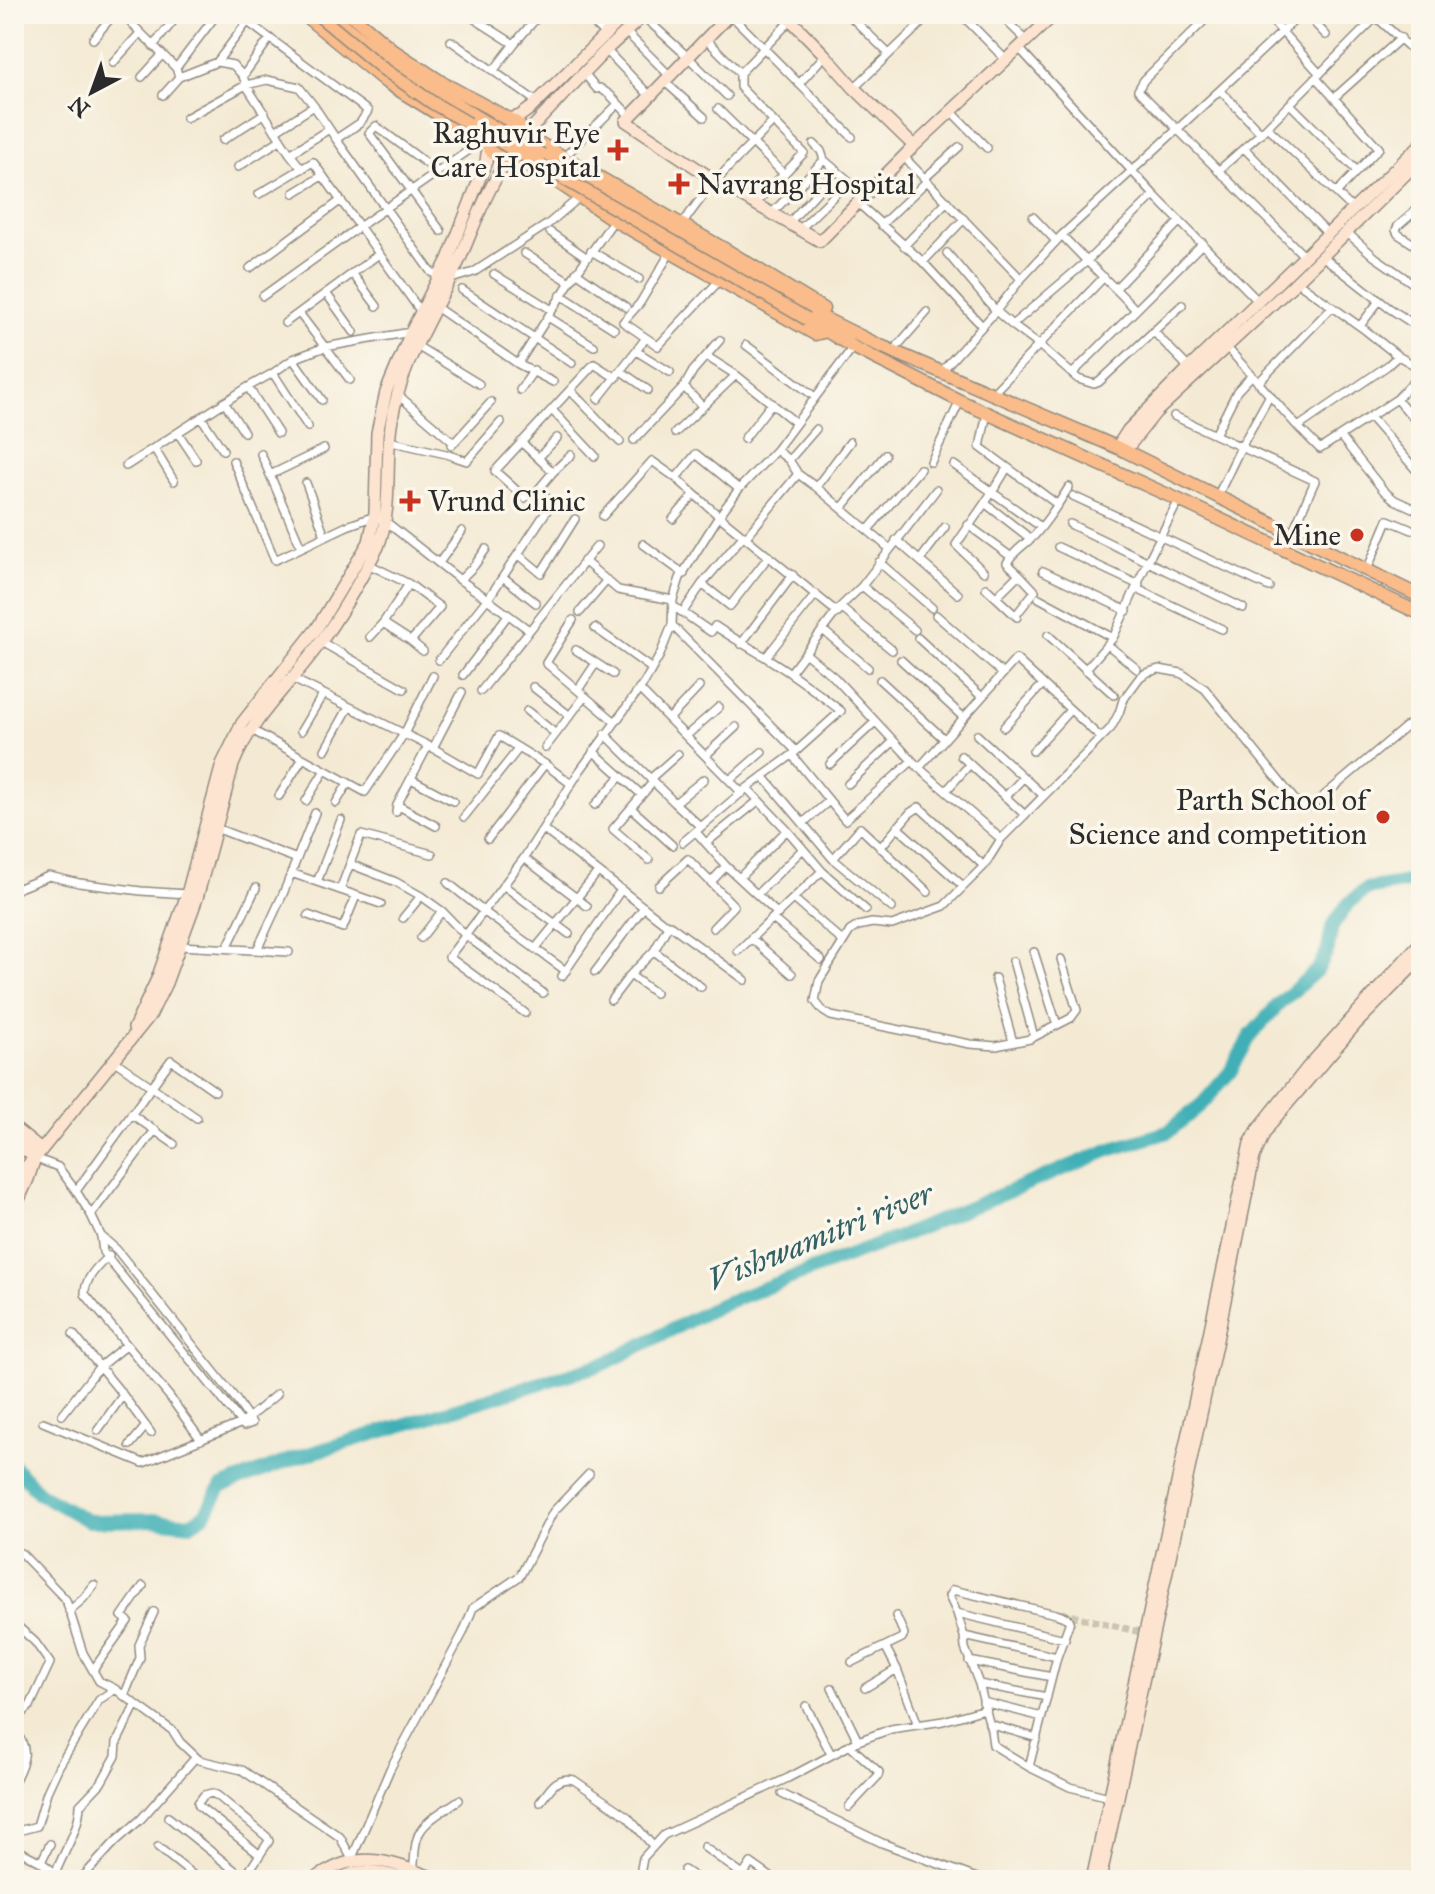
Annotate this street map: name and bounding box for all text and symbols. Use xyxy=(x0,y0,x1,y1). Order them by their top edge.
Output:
north arrow xyxy=(52,52,132,132)
text: N xyxy=(63,90,95,123)
place label: Raghuvir Eye Care Hospital xyxy=(430,115,601,185)
marker: Raghuvir Eye Care Hospital xyxy=(607,139,629,161)
place label: Navrang Hospital xyxy=(697,166,917,202)
marker: Navrang Hospital xyxy=(668,173,690,195)
place label: Vrund Clinic xyxy=(427,483,586,519)
marker: Vrund Clinic xyxy=(399,490,421,512)
place label: Mine xyxy=(1273,517,1341,553)
marker: Mine xyxy=(1348,526,1366,544)
place label: Parth School of Science and competition xyxy=(1069,782,1372,852)
marker: Parth School of Science and competition xyxy=(1374,808,1392,826)
water label: Vishwamitri river xyxy=(702,1173,940,1300)

